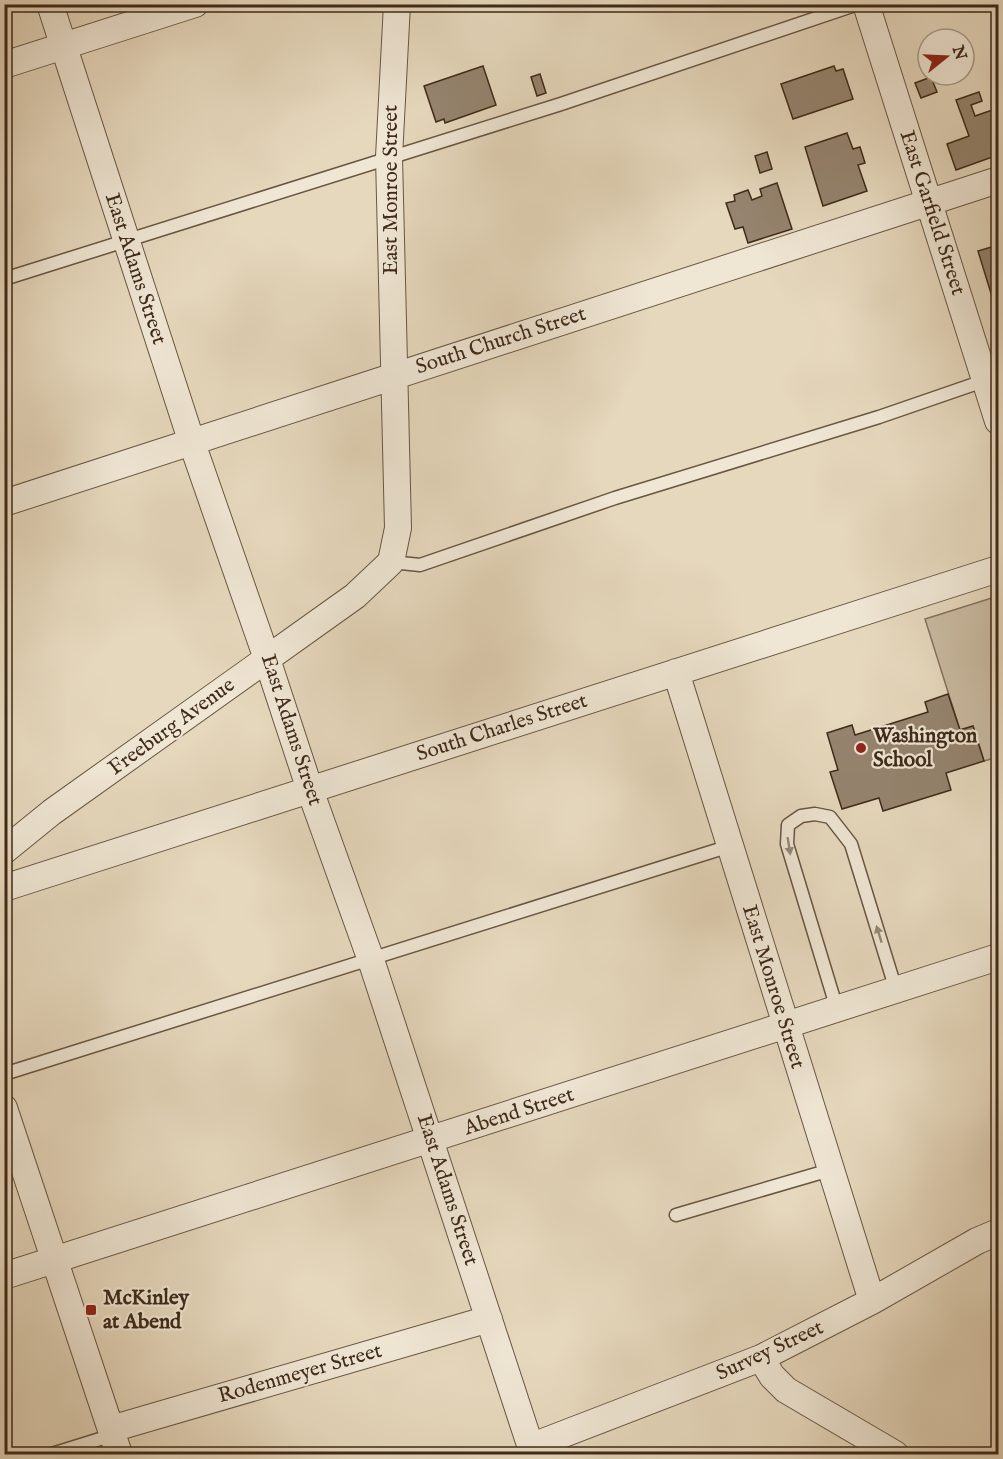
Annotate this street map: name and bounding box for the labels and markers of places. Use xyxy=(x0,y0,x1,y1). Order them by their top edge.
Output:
place label: Washington School xyxy=(872,723,977,774)
marker: Washington School xyxy=(854,741,868,755)
place label: McKinley at Abend xyxy=(103,1285,190,1336)
marker: McKinley at Abend xyxy=(84,1303,98,1317)

